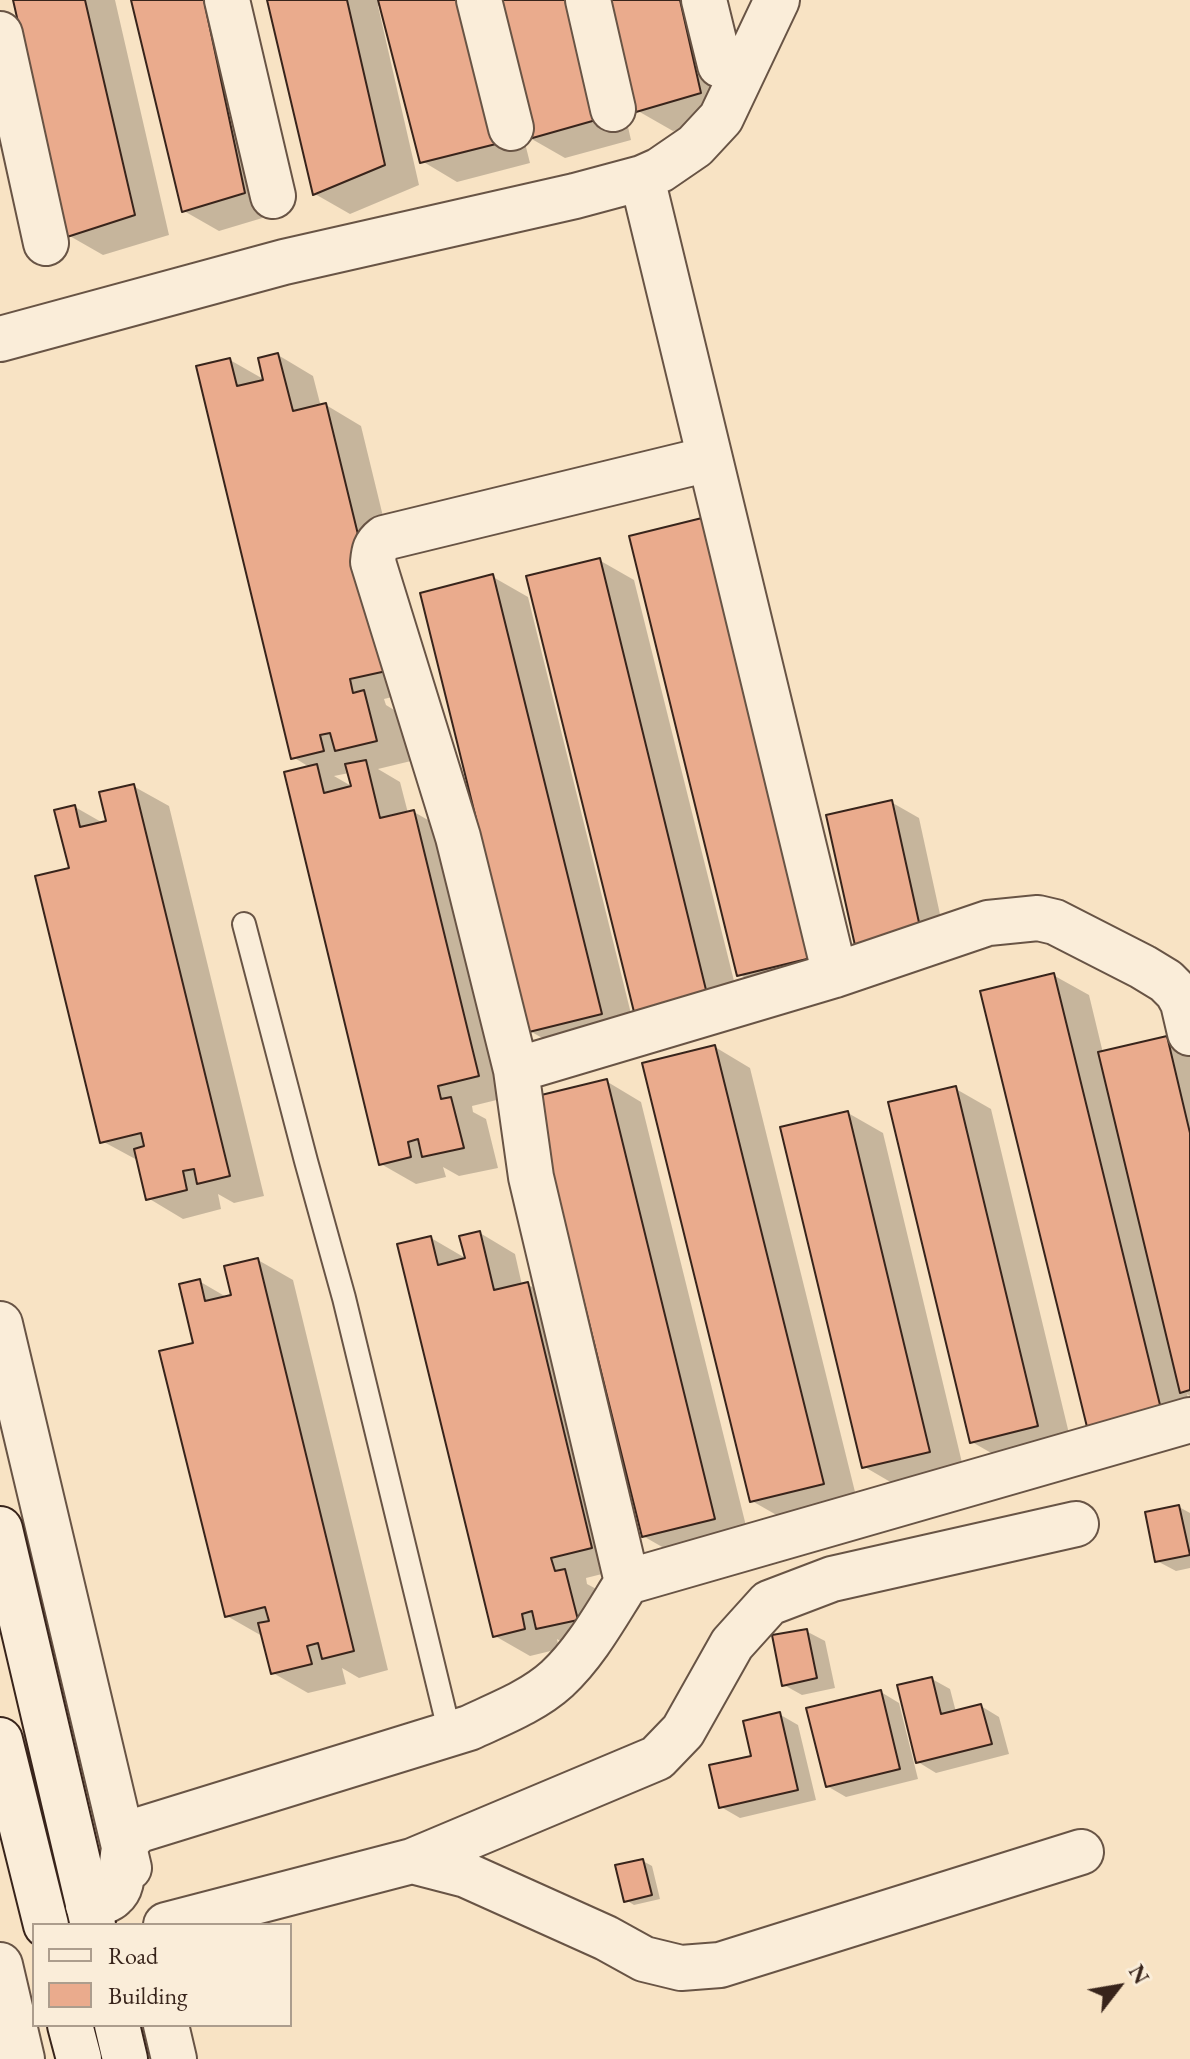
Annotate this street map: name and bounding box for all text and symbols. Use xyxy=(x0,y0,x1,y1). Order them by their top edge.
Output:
legend xyxy=(32,1923,292,2027)
text: Road xyxy=(108,1940,158,1971)
north arrow xyxy=(1078,1947,1158,2027)
text: N xyxy=(1122,1959,1156,1989)
text: Building xyxy=(108,1980,188,2011)

